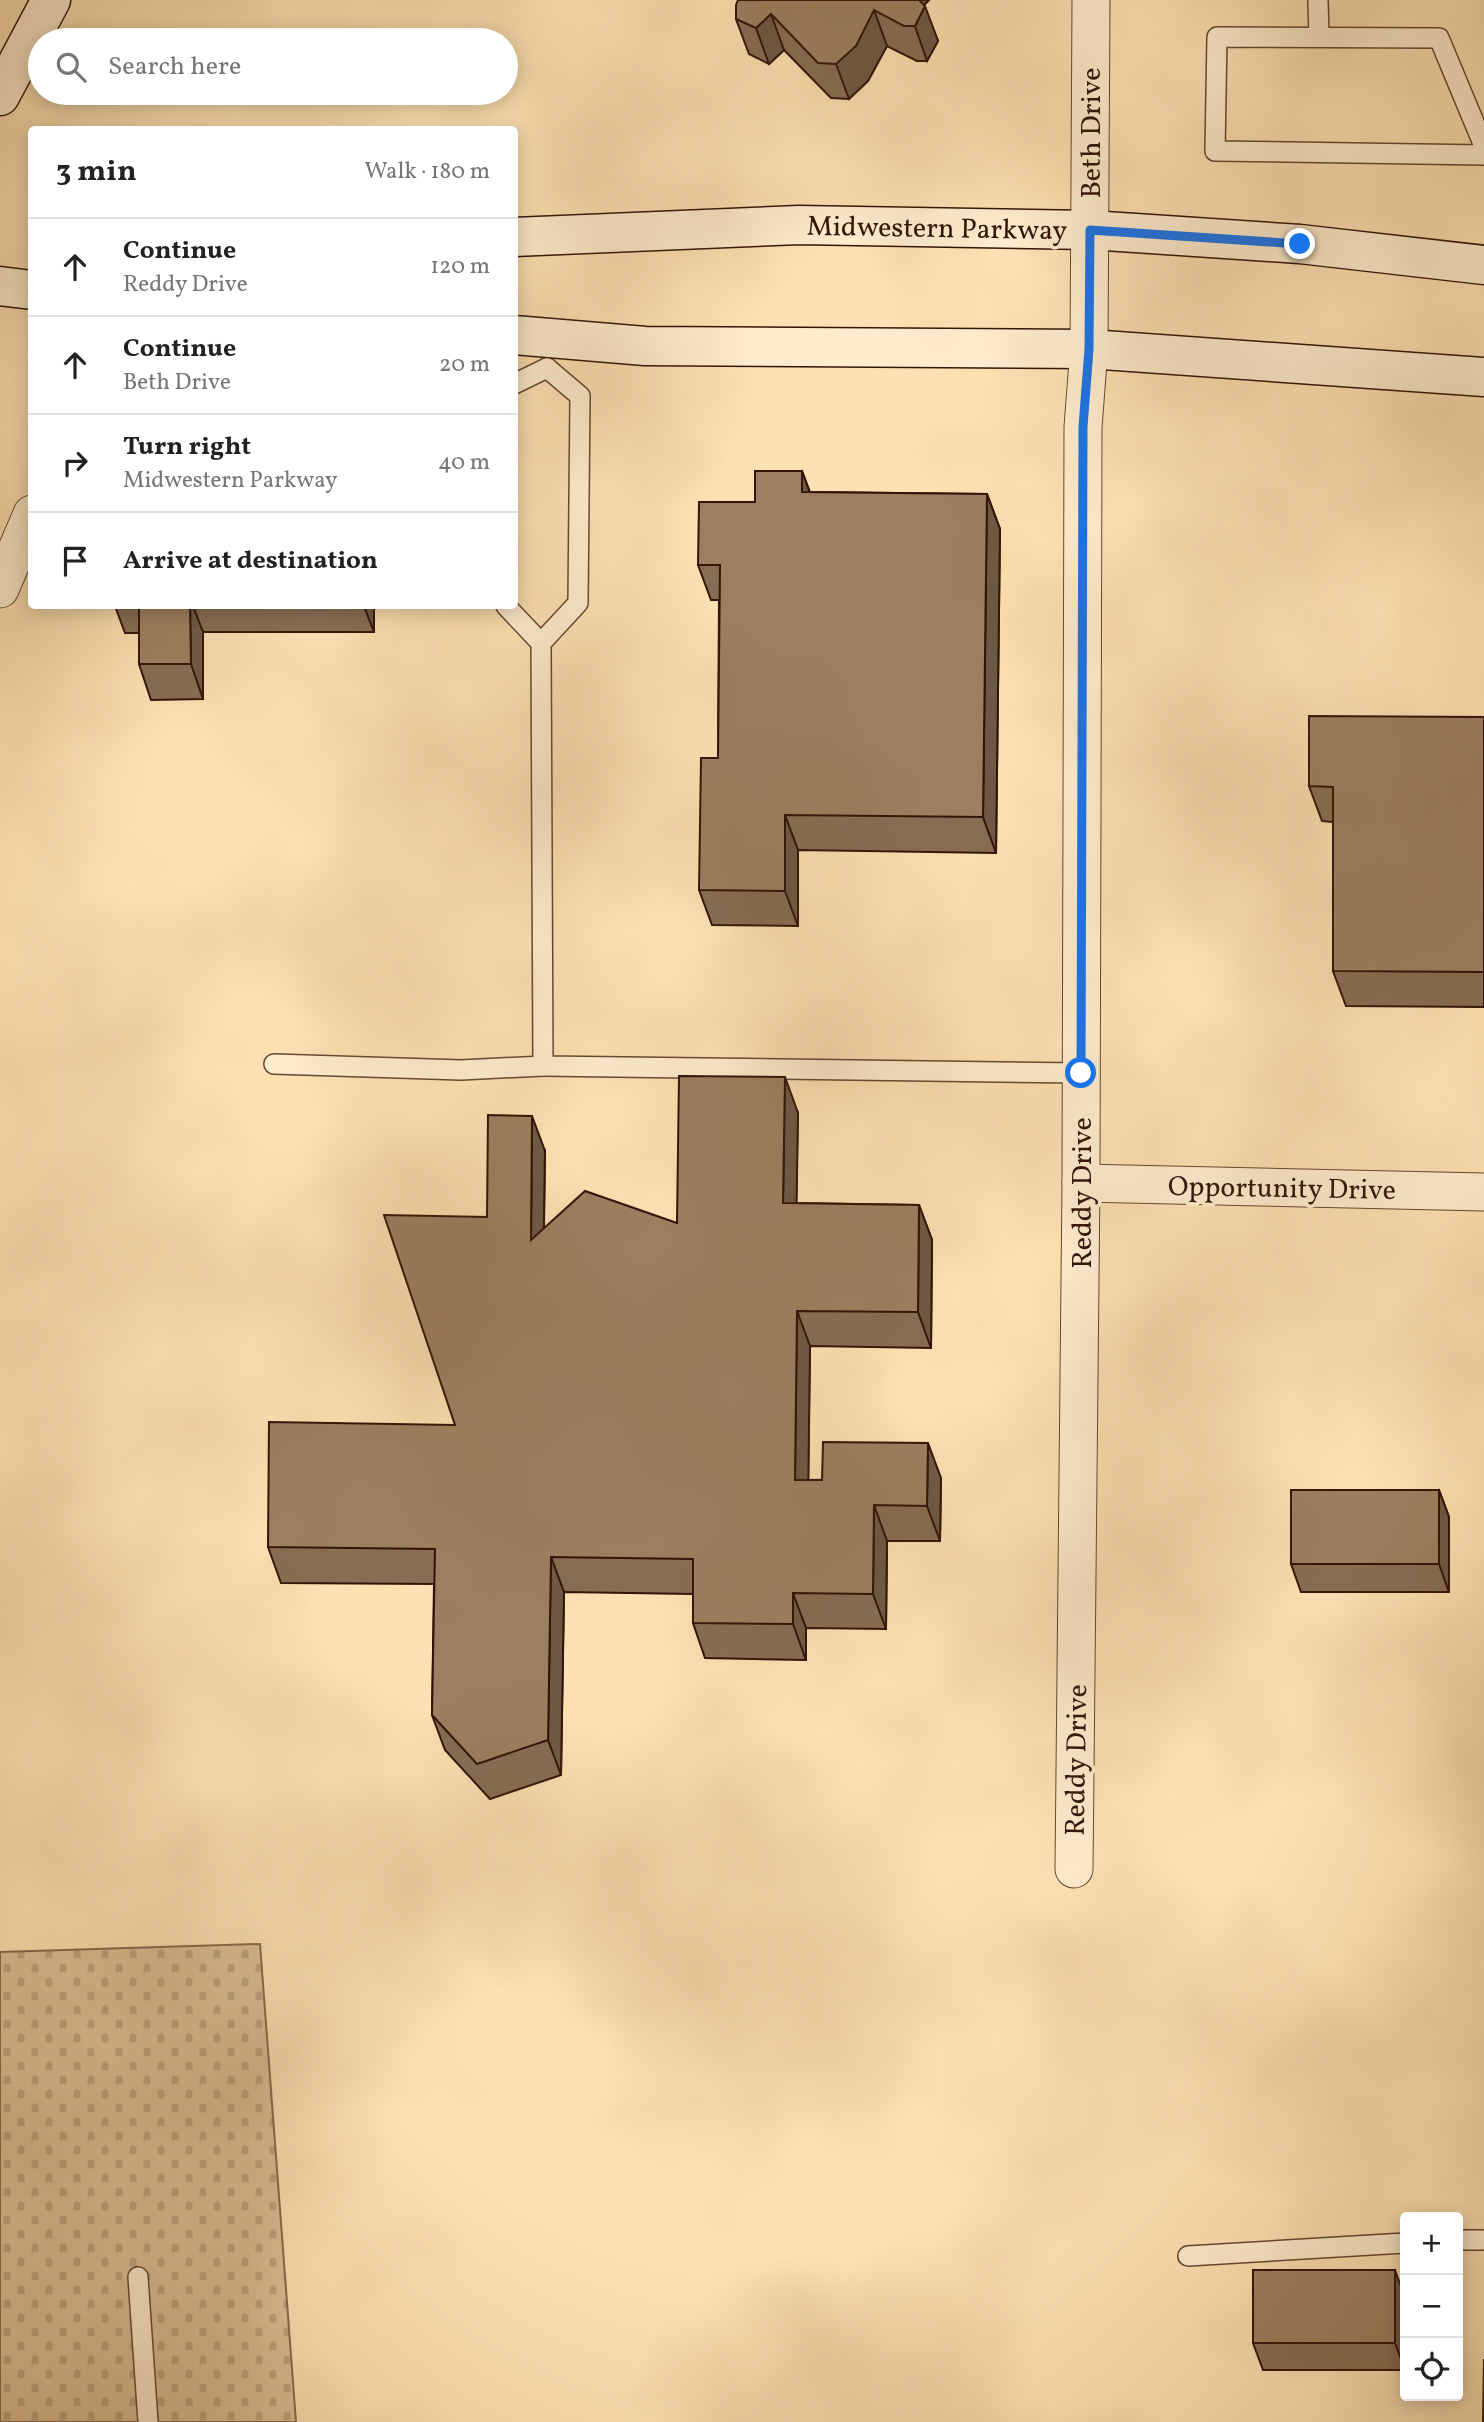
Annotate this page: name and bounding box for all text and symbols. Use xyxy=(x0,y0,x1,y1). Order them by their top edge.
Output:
search box xyxy=(28,28,518,105)
icon: search xyxy=(52,48,90,86)
text: Search here xyxy=(108,49,241,85)
street label: Beth Drive xyxy=(1073,67,1112,199)
text: 3 min xyxy=(56,151,137,193)
text: Walk · 180 m xyxy=(365,156,490,188)
street label: Midwestern Parkway xyxy=(806,208,1068,251)
route end xyxy=(1284,228,1315,259)
text: Continue xyxy=(123,233,236,269)
icon: ahead xyxy=(56,248,94,286)
text: 120 m xyxy=(430,251,490,283)
text: Reddy Drive xyxy=(123,269,248,301)
text: Continue xyxy=(123,331,236,367)
icon: ahead xyxy=(56,346,94,384)
text: 20 m xyxy=(439,349,490,381)
text: Beth Drive xyxy=(123,367,231,399)
text: Turn right xyxy=(123,429,251,465)
icon: right xyxy=(56,444,94,482)
text: 40 m xyxy=(438,447,490,479)
text: Midwestern Parkway xyxy=(123,465,337,497)
icon: arrive xyxy=(56,542,94,580)
text: Arrive at destination xyxy=(123,543,378,579)
route start xyxy=(1065,1057,1096,1088)
street label: Reddy Drive xyxy=(1064,1117,1103,1269)
street label: Opportunity Drive xyxy=(1168,1168,1396,1211)
street label: Reddy Drive xyxy=(1057,1684,1098,1836)
map controls xyxy=(1400,2212,1463,2401)
button: + xyxy=(1400,2212,1463,2275)
button: − xyxy=(1400,2275,1463,2338)
button: locate xyxy=(1400,2338,1463,2401)

